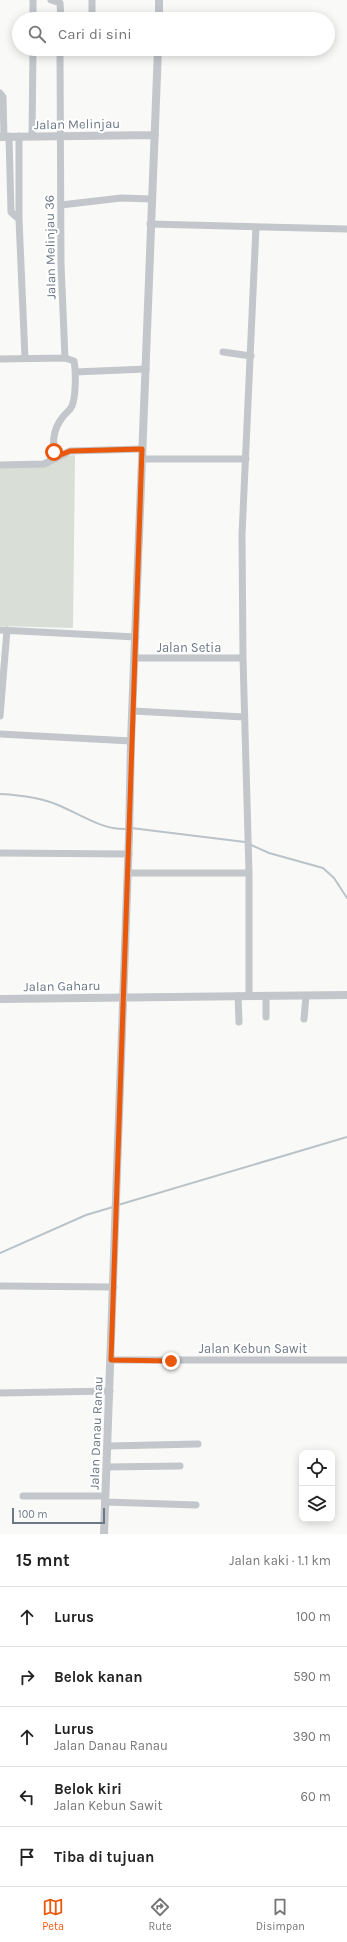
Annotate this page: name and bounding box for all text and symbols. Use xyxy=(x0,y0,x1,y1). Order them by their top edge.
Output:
search box xyxy=(12,12,335,56)
icon: search xyxy=(26,23,48,45)
text: Cari di sini xyxy=(58,25,132,43)
street label: Jalan Melinjau xyxy=(34,116,120,132)
street label: Jalan Melinjau 36 xyxy=(42,195,58,299)
route start xyxy=(45,443,63,461)
street label: Jalan Setia xyxy=(157,640,221,655)
street label: Jalan Gaharu xyxy=(23,978,101,994)
street label: Jalan Kebun Sawit xyxy=(199,1341,307,1356)
route end xyxy=(162,1352,180,1370)
street label: Jalan Danau Ranau xyxy=(87,1376,105,1490)
map controls xyxy=(299,1450,335,1522)
button: locate xyxy=(299,1450,335,1486)
button: layers xyxy=(299,1486,335,1522)
scale bar xyxy=(12,1506,105,1525)
text: 100 m xyxy=(18,1508,48,1521)
text: 15 mnt xyxy=(16,1550,70,1570)
text: Jalan kaki · 1.1 km xyxy=(229,1553,331,1568)
icon: ahead xyxy=(16,1606,38,1628)
text: Lurus xyxy=(54,1608,94,1626)
text: 100 m xyxy=(296,1609,331,1624)
icon: right xyxy=(16,1666,38,1688)
text: Belok kanan xyxy=(54,1668,143,1686)
text: 590 m xyxy=(293,1669,331,1684)
text: Lurus xyxy=(54,1720,94,1738)
icon: ahead xyxy=(16,1726,38,1748)
text: 390 m xyxy=(293,1729,331,1744)
text: Jalan Danau Ranau xyxy=(54,1738,168,1753)
text: Belok kiri xyxy=(54,1780,122,1798)
icon: left xyxy=(16,1786,38,1808)
text: 60 m xyxy=(301,1789,331,1804)
text: Jalan Kebun Sawit xyxy=(54,1798,162,1813)
icon: arrive xyxy=(16,1846,38,1868)
text: Tiba di tujuan xyxy=(54,1848,154,1866)
tab: Peta xyxy=(42,1896,64,1933)
tab: Rute xyxy=(148,1896,172,1933)
tab: Disimpan xyxy=(256,1896,305,1933)

